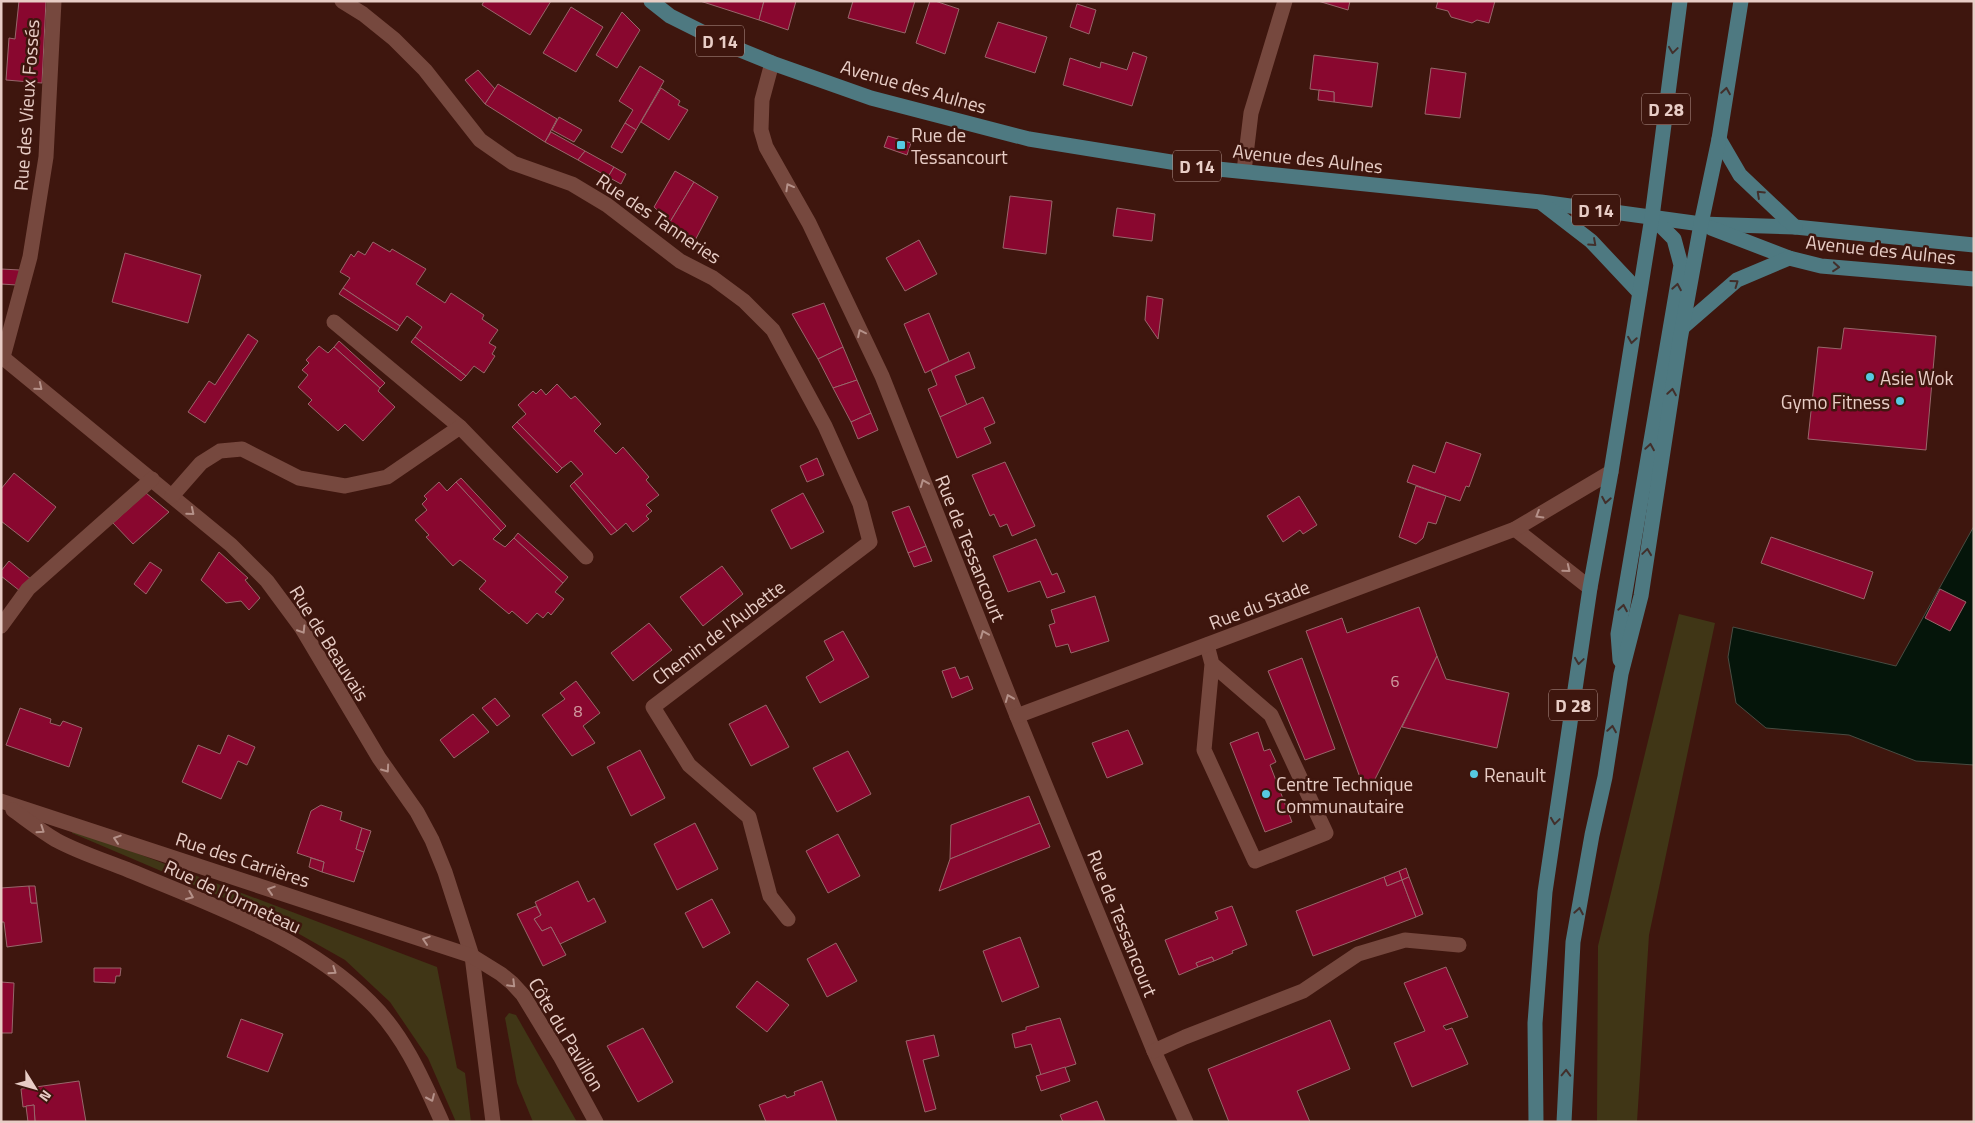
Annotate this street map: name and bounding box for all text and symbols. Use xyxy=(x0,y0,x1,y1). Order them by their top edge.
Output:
street label: Rue des Vieux Fossés xyxy=(6,18,46,192)
road number: D 14 xyxy=(696,26,744,56)
one-way arrow xyxy=(1669,45,1679,54)
street label: Avenue des Aulnes xyxy=(838,51,991,121)
one-way arrow xyxy=(1721,87,1731,96)
road number: D 28 xyxy=(1642,94,1690,125)
place label: Rue de Tessancourt xyxy=(911,120,1008,171)
street label: Avenue des Aulnes xyxy=(1232,136,1385,180)
marker: Rue de Tessancourt xyxy=(895,139,907,151)
road number: D 14 xyxy=(1173,150,1221,182)
street label: Rue des Tanneries xyxy=(591,165,727,271)
one-way arrow xyxy=(785,184,795,193)
one-way arrow xyxy=(1757,191,1766,200)
road number: D 14 xyxy=(1572,194,1620,226)
street label: Avenue des Aulnes xyxy=(1805,227,1958,271)
one-way arrow xyxy=(1588,237,1597,246)
one-way arrow xyxy=(1833,261,1841,272)
one-way arrow xyxy=(1729,280,1739,289)
one-way arrow xyxy=(1671,283,1681,292)
one-way arrow xyxy=(857,329,867,338)
one-way arrow xyxy=(1627,336,1638,344)
place label: Asie Wok xyxy=(1880,363,1954,392)
marker: Asie Wok xyxy=(1864,371,1876,383)
one-way arrow xyxy=(33,381,42,389)
one-way arrow xyxy=(1666,387,1677,395)
place label: Gymo Fitness xyxy=(1781,387,1890,416)
marker: Gymo Fitness xyxy=(1894,395,1906,407)
one-way arrow xyxy=(1644,443,1654,452)
street label: Rue de Tessancourt xyxy=(928,470,1014,626)
one-way arrow xyxy=(920,479,930,487)
one-way arrow xyxy=(1601,496,1611,505)
one-way arrow xyxy=(186,507,195,516)
one-way arrow xyxy=(1535,509,1544,519)
one-way arrow xyxy=(1641,548,1652,556)
one-way arrow xyxy=(1561,564,1570,573)
street label: Chemin de l'Aubette xyxy=(645,572,791,692)
street label: Rue du Stade xyxy=(1204,572,1314,636)
street label: Rue de Beauvais xyxy=(283,579,377,707)
one-way arrow xyxy=(1617,603,1627,612)
one-way arrow xyxy=(296,624,306,633)
one-way arrow xyxy=(980,630,990,638)
one-way arrow xyxy=(1574,657,1585,665)
house number: 6 xyxy=(1391,669,1400,693)
road number: D 28 xyxy=(1549,690,1597,720)
one-way arrow xyxy=(1005,694,1015,703)
house number: 8 xyxy=(574,699,583,723)
one-way arrow xyxy=(1607,724,1617,733)
place label: Renault xyxy=(1484,760,1546,789)
one-way arrow xyxy=(380,763,389,773)
marker: Renault xyxy=(1468,768,1480,780)
place label: Centre Technique Communautaire xyxy=(1276,769,1413,820)
marker: Centre Technique Communautaire xyxy=(1260,788,1272,800)
one-way arrow xyxy=(1551,817,1561,826)
one-way arrow xyxy=(36,824,45,833)
street label: Rue des Carrières xyxy=(172,824,314,894)
one-way arrow xyxy=(113,835,122,845)
street label: Rue de Tessancourt xyxy=(1080,845,1166,1001)
street label: Rue de l'Ormeteau xyxy=(160,852,306,940)
one-way arrow xyxy=(268,885,276,895)
one-way arrow xyxy=(185,890,193,900)
one-way arrow xyxy=(1573,907,1583,916)
one-way arrow xyxy=(422,936,431,946)
one-way arrow xyxy=(327,965,337,974)
street label: Côte du Pavillon xyxy=(522,972,612,1096)
one-way arrow xyxy=(506,978,515,987)
north arrow xyxy=(10,1063,60,1113)
one-way arrow xyxy=(1561,1069,1572,1077)
text: N xyxy=(34,1086,57,1106)
one-way arrow xyxy=(425,1093,435,1102)

